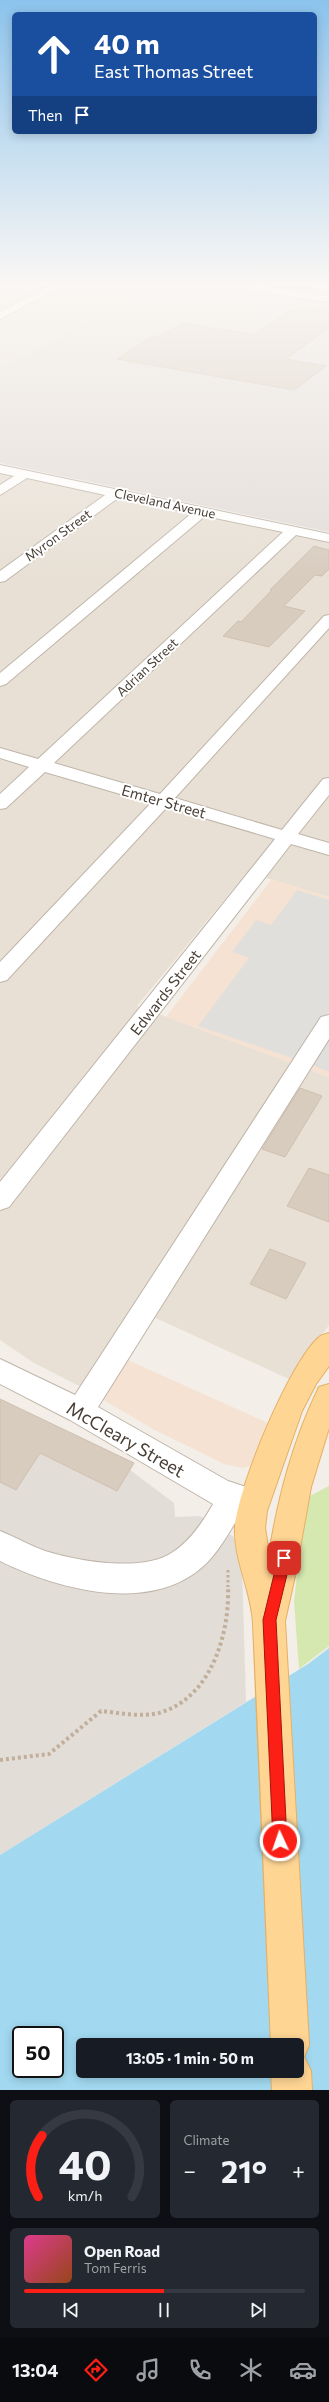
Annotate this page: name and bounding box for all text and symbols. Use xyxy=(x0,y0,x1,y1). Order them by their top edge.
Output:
text: 40 m xyxy=(94,26,160,60)
icon: ahead xyxy=(28,28,80,80)
text: East Thomas Street xyxy=(94,60,253,82)
icon: arrive xyxy=(71,104,93,126)
text: Then xyxy=(28,106,63,124)
street label: Cleveland Avenue xyxy=(113,484,217,522)
street label: Myron Street xyxy=(22,506,94,564)
street label: Adrian Street xyxy=(113,634,181,700)
street label: Emter Street xyxy=(120,780,208,822)
street label: Edwards Street xyxy=(126,946,204,1038)
street label: McCleary Street xyxy=(63,1396,189,1482)
pin xyxy=(267,1541,301,1575)
icon: arrive xyxy=(273,1547,295,1569)
position arrow xyxy=(259,1820,301,1862)
speed limit sign: 50 xyxy=(12,2026,64,2078)
text: 13:05 · 1 min · 50 m xyxy=(126,2049,254,2067)
text: Climate xyxy=(184,2132,229,2148)
text: 40 xyxy=(58,2138,111,2189)
text: 21° xyxy=(221,2152,267,2189)
text: − xyxy=(184,2157,196,2184)
text: + xyxy=(292,2157,305,2184)
text: km/h xyxy=(67,2186,102,2204)
text: Open Road xyxy=(84,2242,160,2260)
text: Tom Ferris xyxy=(84,2260,147,2276)
icon: previous xyxy=(60,2299,82,2321)
icon: pause xyxy=(153,2299,175,2321)
icon: next xyxy=(247,2299,269,2321)
icon: directions xyxy=(82,2356,110,2384)
icon: music xyxy=(134,2356,162,2384)
icon: phone xyxy=(186,2356,214,2384)
icon: climate xyxy=(237,2356,265,2384)
icon: car xyxy=(289,2356,317,2384)
text: 13:04 xyxy=(12,2359,58,2381)

